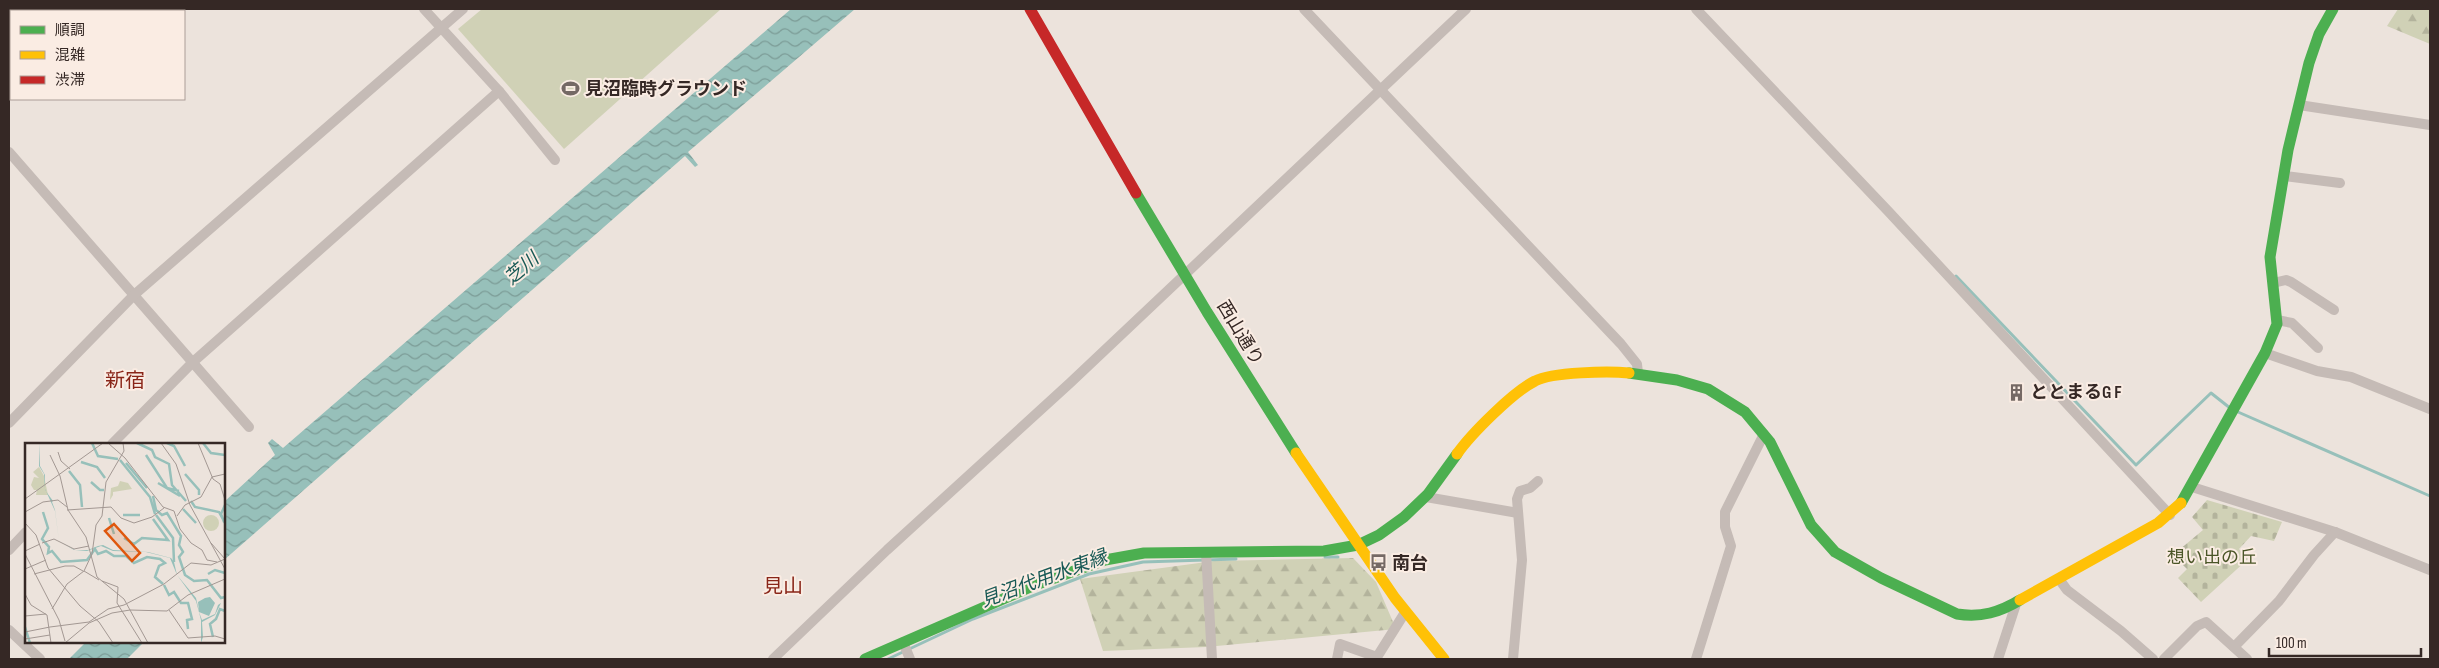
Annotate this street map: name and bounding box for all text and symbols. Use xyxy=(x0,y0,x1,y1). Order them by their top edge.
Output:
legend xyxy=(10,10,185,100)
text: 順調 xyxy=(55,21,85,40)
text: 混雑 xyxy=(55,46,85,65)
text: 渋滞 xyxy=(55,71,85,90)
place label: 見沼臨時グラウンド xyxy=(585,78,747,100)
sports icon: 見沼臨時グラウンド xyxy=(561,79,581,99)
water label: 芝川 xyxy=(500,247,545,290)
street label: 西山通り xyxy=(1212,297,1268,369)
district label: 新宿 xyxy=(105,369,145,393)
building icon: ととまるG F xyxy=(2006,382,2026,402)
place label: ととまるG F xyxy=(2030,382,2122,403)
inset map xyxy=(25,443,225,643)
water label: 見沼代用水東縁 xyxy=(978,545,1112,613)
park label: 想い出の丘 xyxy=(2167,547,2257,568)
bus stop icon: 南台 xyxy=(1368,553,1388,573)
place label: 南台 xyxy=(1392,553,1428,574)
district label: 見山 xyxy=(763,575,803,599)
scale bar xyxy=(2269,626,2422,658)
text: 100 m xyxy=(2276,634,2307,653)

